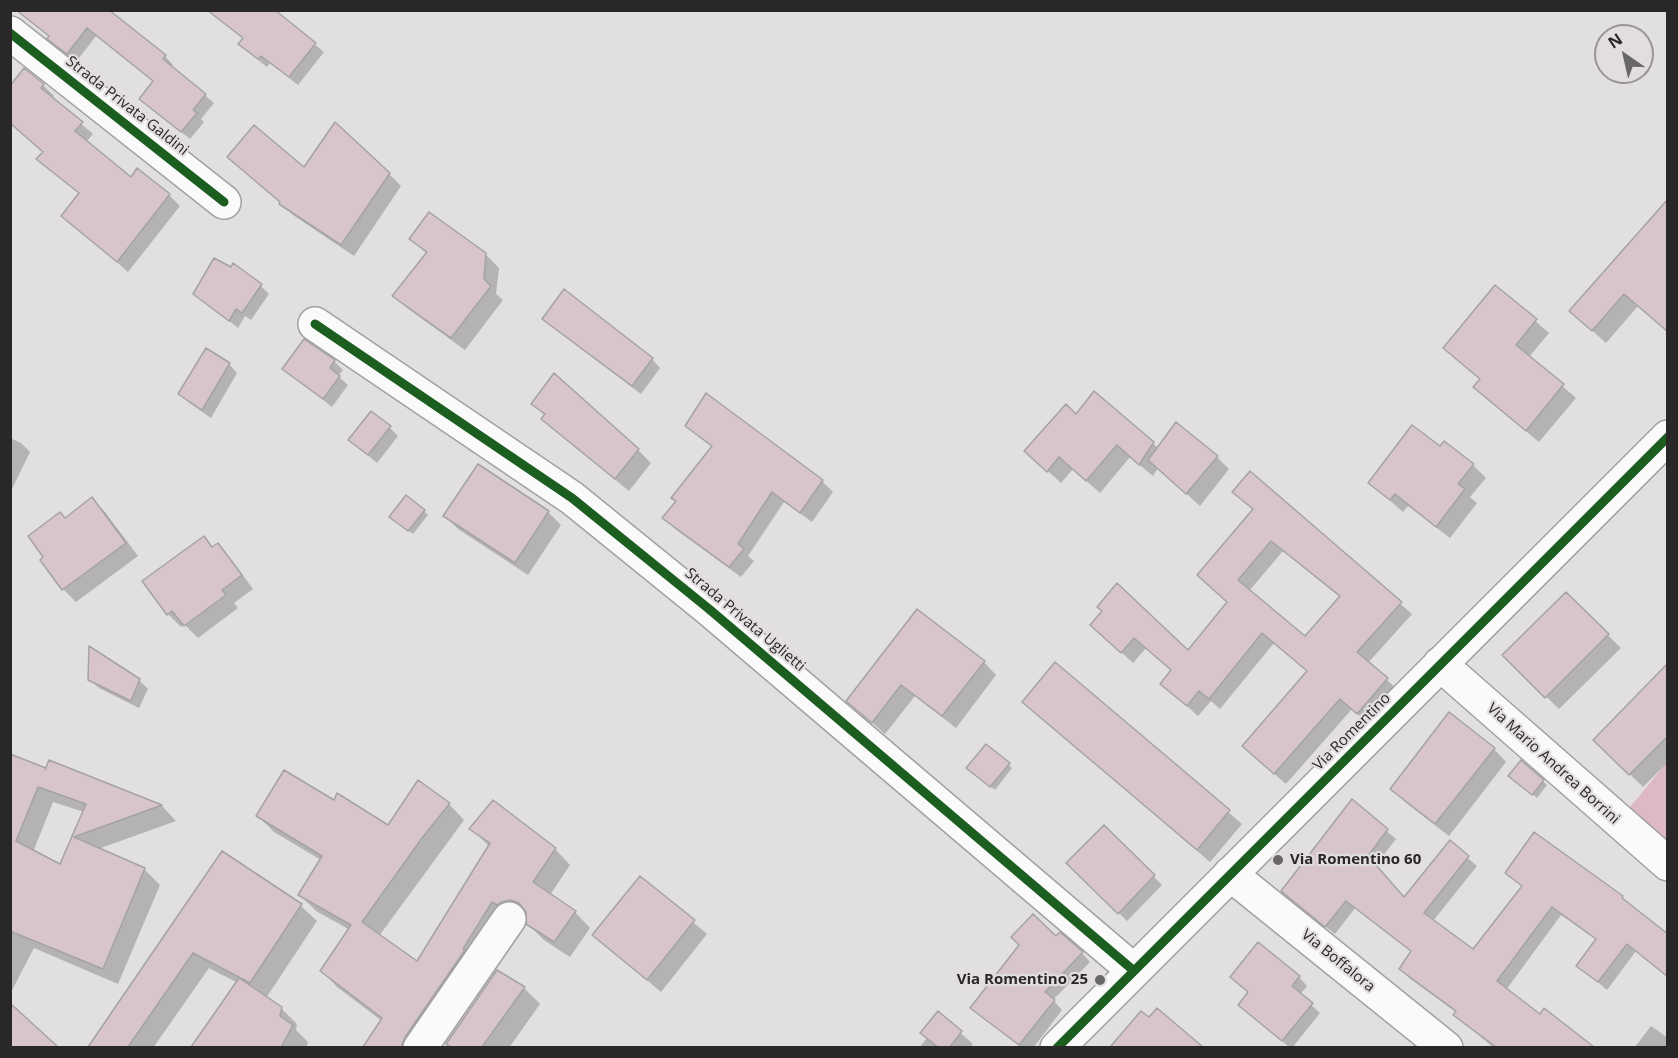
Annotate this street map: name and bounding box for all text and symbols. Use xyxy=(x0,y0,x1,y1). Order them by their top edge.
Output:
north arrow xyxy=(1594,24,1654,84)
text: N xyxy=(1604,28,1627,53)
street label: Strada Privata Galdini xyxy=(62,52,192,160)
street label: Strada Privata Uglietti xyxy=(681,564,809,676)
street label: Via Romentino xyxy=(1310,690,1394,774)
street label: Via Mario Andrea Borrini xyxy=(1483,700,1623,828)
place label: Via Romentino 60 xyxy=(1290,851,1421,869)
marker: Via Romentino 60 xyxy=(1271,853,1285,867)
street label: Via Boffalora xyxy=(1298,926,1378,996)
place label: Via Romentino 25 xyxy=(957,971,1088,989)
marker: Via Romentino 25 xyxy=(1093,973,1107,987)

